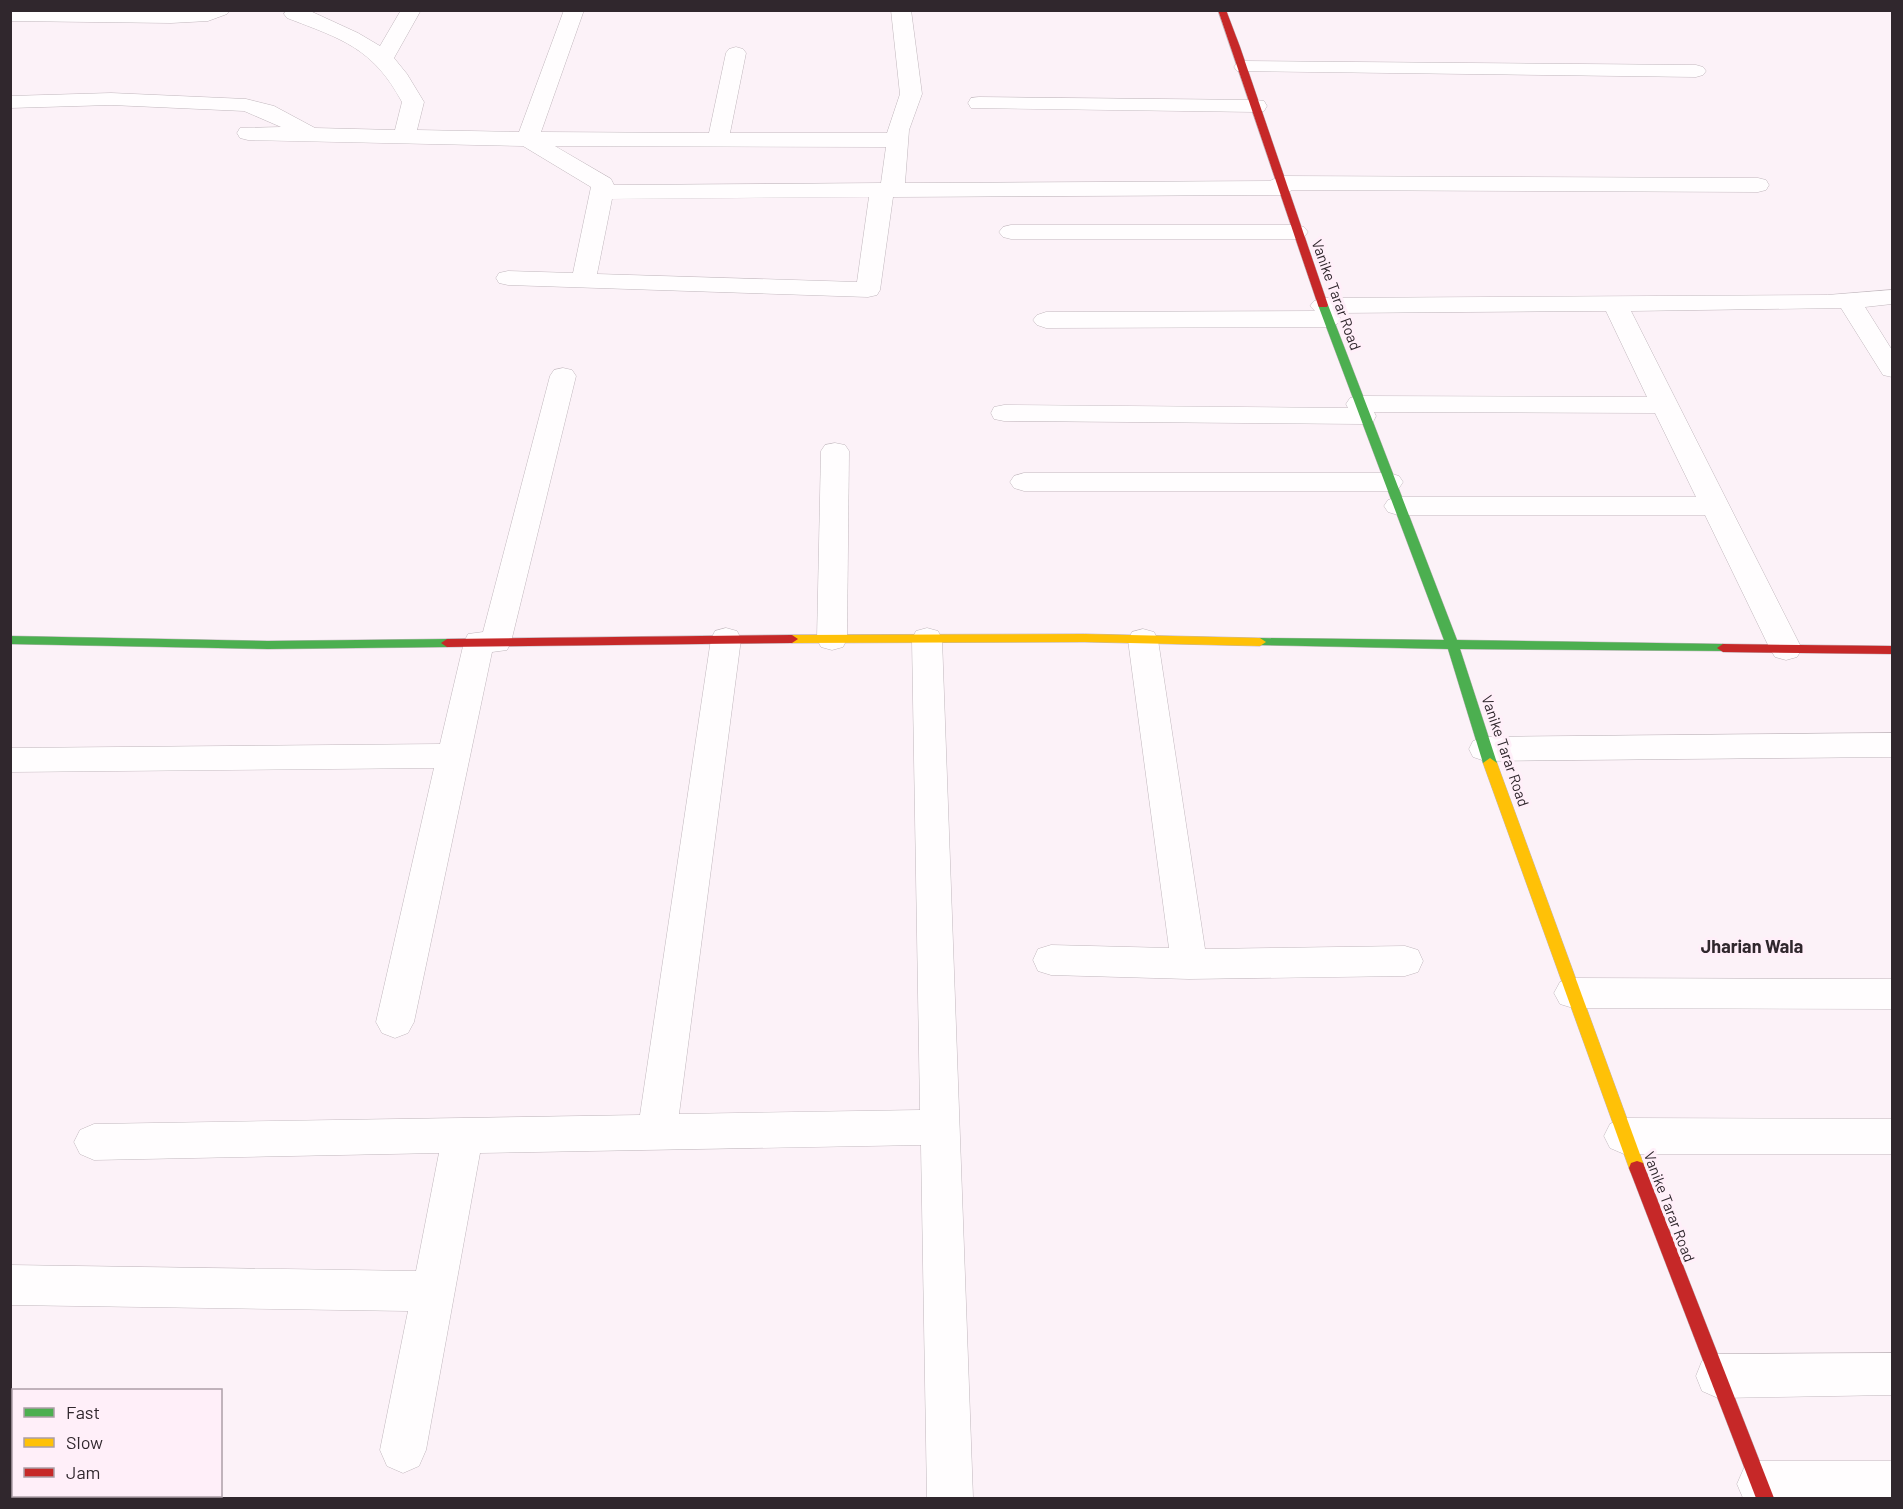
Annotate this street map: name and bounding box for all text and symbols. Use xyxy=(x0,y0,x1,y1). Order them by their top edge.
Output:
street label: Vanike Tarar Road xyxy=(1309,237,1365,353)
street label: Vanike Tarar Road xyxy=(1478,693,1533,809)
district label: Jharian Wala xyxy=(1701,935,1803,957)
street label: Vanike Tarar Road xyxy=(1641,1149,1699,1264)
legend xyxy=(12,1389,222,1497)
text: Fast xyxy=(66,1401,100,1423)
text: Slow xyxy=(66,1431,103,1453)
text: Jam xyxy=(66,1461,100,1483)

